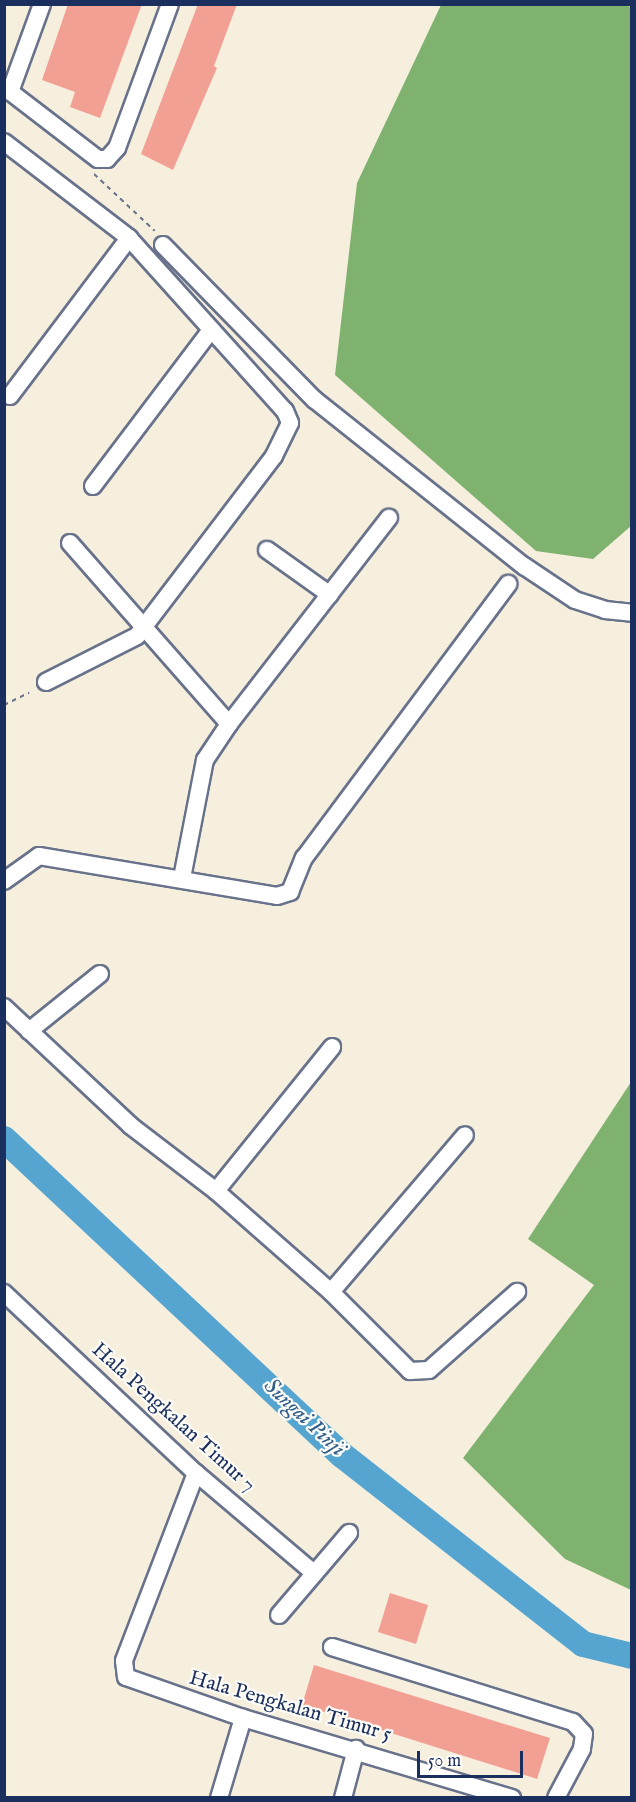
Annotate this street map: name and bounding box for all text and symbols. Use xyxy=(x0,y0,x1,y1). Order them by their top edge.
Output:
street label: Hala Pengkalan Timur 7 xyxy=(86,1338,260,1498)
water label: Sungai Pinji xyxy=(258,1374,350,1462)
street label: Hala Pengkalan Timur 5 xyxy=(186,1666,394,1748)
scale bar xyxy=(420,1739,526,1777)
text: 50 m xyxy=(428,1750,461,1773)

